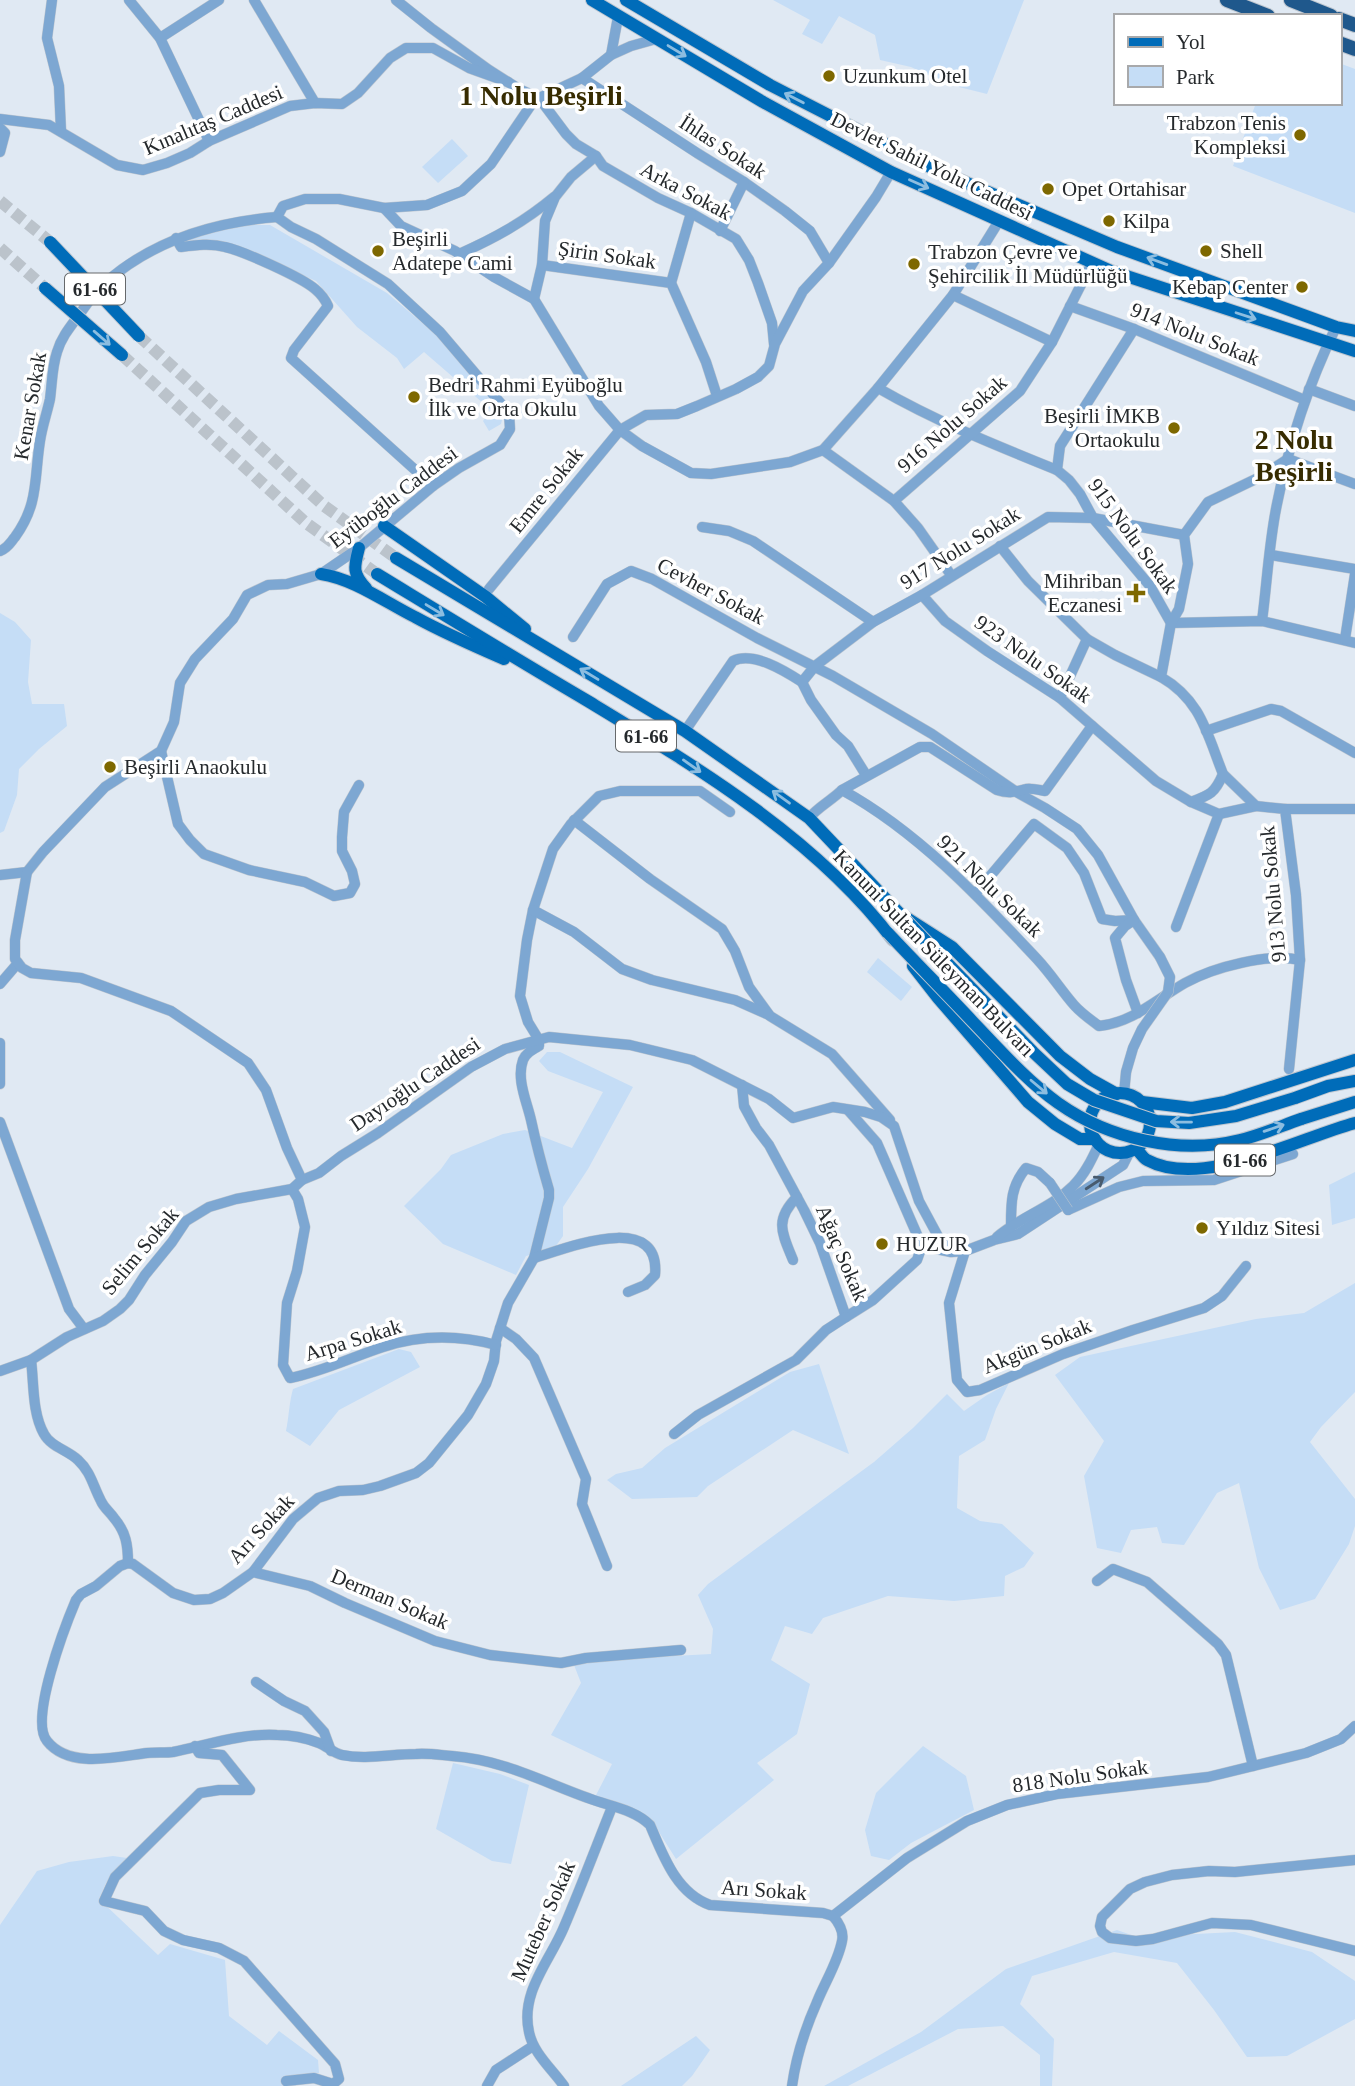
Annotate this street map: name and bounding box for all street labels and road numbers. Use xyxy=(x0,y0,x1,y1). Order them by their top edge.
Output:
street label: Kınalıtaş Caddesi xyxy=(140,80,286,160)
street label: Devlet Sahil Yolu Caddesi xyxy=(827,107,1037,225)
street label: İhlas Sokak xyxy=(675,110,771,184)
street label: Arka Sokak xyxy=(636,157,736,225)
street label: Şirin Sokak xyxy=(557,236,658,274)
road number: 61-66 xyxy=(65,274,125,304)
street label: 914 Nolu Sokak xyxy=(1127,297,1263,371)
street label: Kenar Sokak xyxy=(9,350,51,462)
street label: 916 Nolu Sokak xyxy=(893,370,1012,478)
street label: Eyüboğlu Caddesi xyxy=(324,441,462,553)
street label: Emre Sokak xyxy=(504,442,588,538)
street label: 915 Nolu Sokak xyxy=(1083,474,1183,599)
street label: 917 Nolu Sokak xyxy=(896,501,1025,594)
street label: Cevher Sokak xyxy=(653,553,769,630)
street label: 923 Nolu Sokak xyxy=(970,610,1096,708)
road number: 61-66 xyxy=(616,720,676,751)
street label: 913 Nolu Sokak xyxy=(1255,824,1291,963)
street label: 921 Nolu Sokak xyxy=(933,830,1048,942)
street label: Kanuni Sultan Süleyman Bulvarı xyxy=(829,845,1039,1062)
street label: Dayıoğlu Caddesi xyxy=(346,1032,484,1136)
road number: 61-66 xyxy=(1215,1144,1275,1176)
street label: Ağaç Sokak xyxy=(811,1201,873,1305)
street label: Selim Sokak xyxy=(96,1202,184,1300)
street label: Akgün Sokak xyxy=(979,1313,1095,1379)
street label: Arpa Sokak xyxy=(302,1314,405,1366)
street label: Arı Sokak xyxy=(223,1489,299,1569)
street label: Derman Sokak xyxy=(328,1563,453,1635)
street label: 818 Nolu Sokak xyxy=(1011,1755,1150,1797)
street label: Muteber Sokak xyxy=(506,1857,580,1985)
street label: Arı Sokak xyxy=(720,1875,808,1905)

